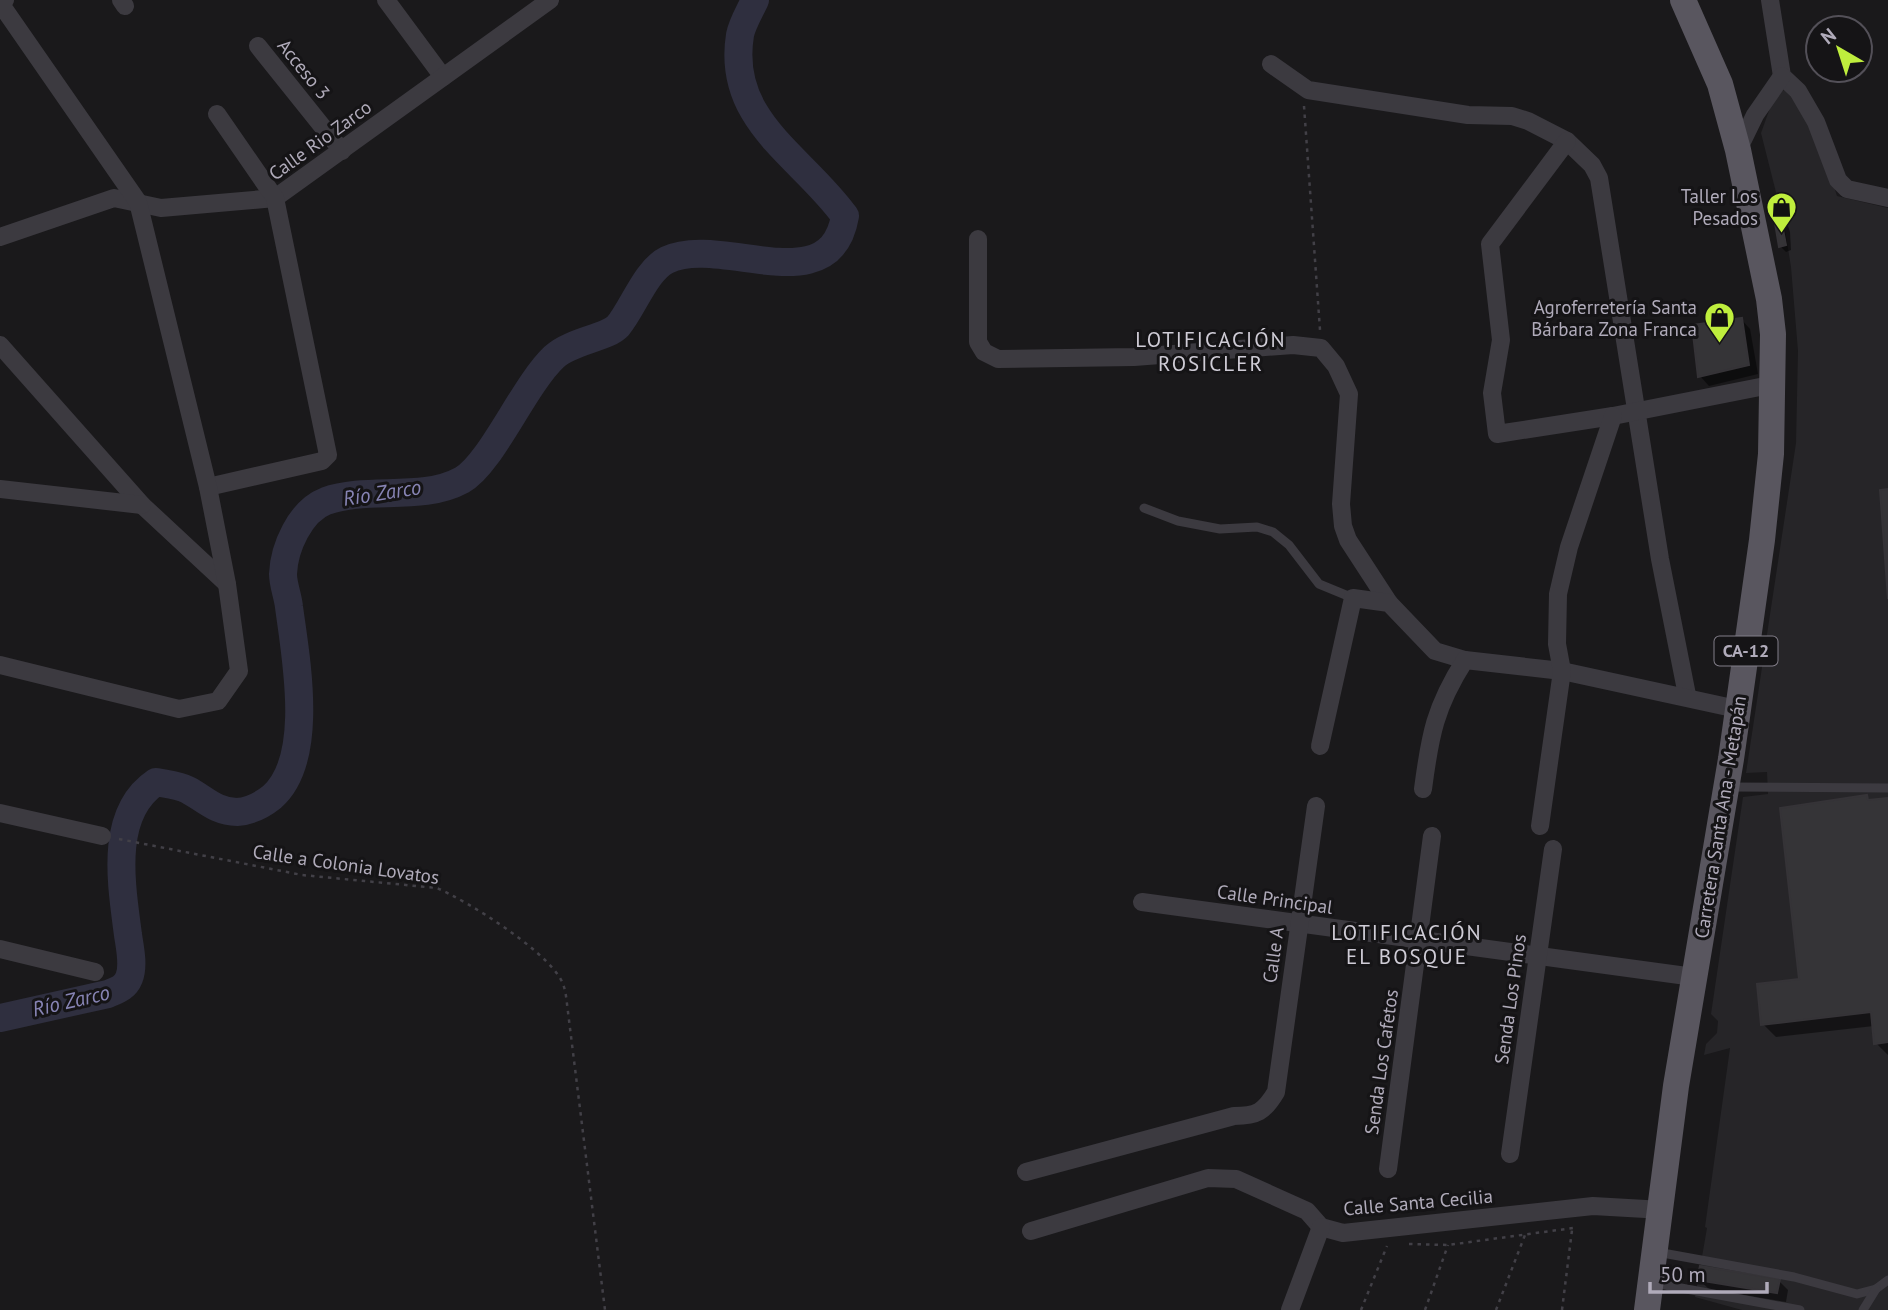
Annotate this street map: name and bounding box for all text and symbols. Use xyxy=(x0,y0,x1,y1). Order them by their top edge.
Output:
north arrow xyxy=(1804,14,1874,84)
text: N xyxy=(1816,23,1841,49)
street label: Acceso 3 xyxy=(273,34,335,104)
street label: Calle Rio Zarco xyxy=(264,95,376,185)
place label: Taller Los Pesados xyxy=(1681,184,1758,230)
shop icon: Taller Los Pesados xyxy=(1764,190,1798,234)
place label: Agroferretería Santa Bárbara Zona Franca xyxy=(1531,295,1697,341)
shop icon: Agroferretería Santa Bárbara Zona Franca xyxy=(1703,301,1737,345)
district label: LOTIFICACIÓN ROSICLER xyxy=(1135,326,1287,377)
water label: Río Zarco xyxy=(341,473,423,512)
road number: CA-12 xyxy=(1714,636,1778,666)
street label: Carretera Santa Ana - Metapán xyxy=(1689,694,1751,940)
street label: Calle a Colonia Lovatos xyxy=(251,839,441,889)
street label: Calle Principal xyxy=(1216,879,1335,919)
district label: LOTIFICACIÓN EL BOSQUE xyxy=(1331,919,1483,970)
street label: Calle A xyxy=(1257,925,1289,985)
street label: Senda Los Pinos xyxy=(1489,932,1531,1066)
water label: Río Zarco xyxy=(29,978,112,1023)
street label: Senda Los Cafetos xyxy=(1359,988,1403,1136)
street label: Calle Santa Cecilia xyxy=(1342,1184,1494,1220)
scale bar xyxy=(1650,1250,1767,1294)
text: 50 m xyxy=(1660,1261,1706,1288)

